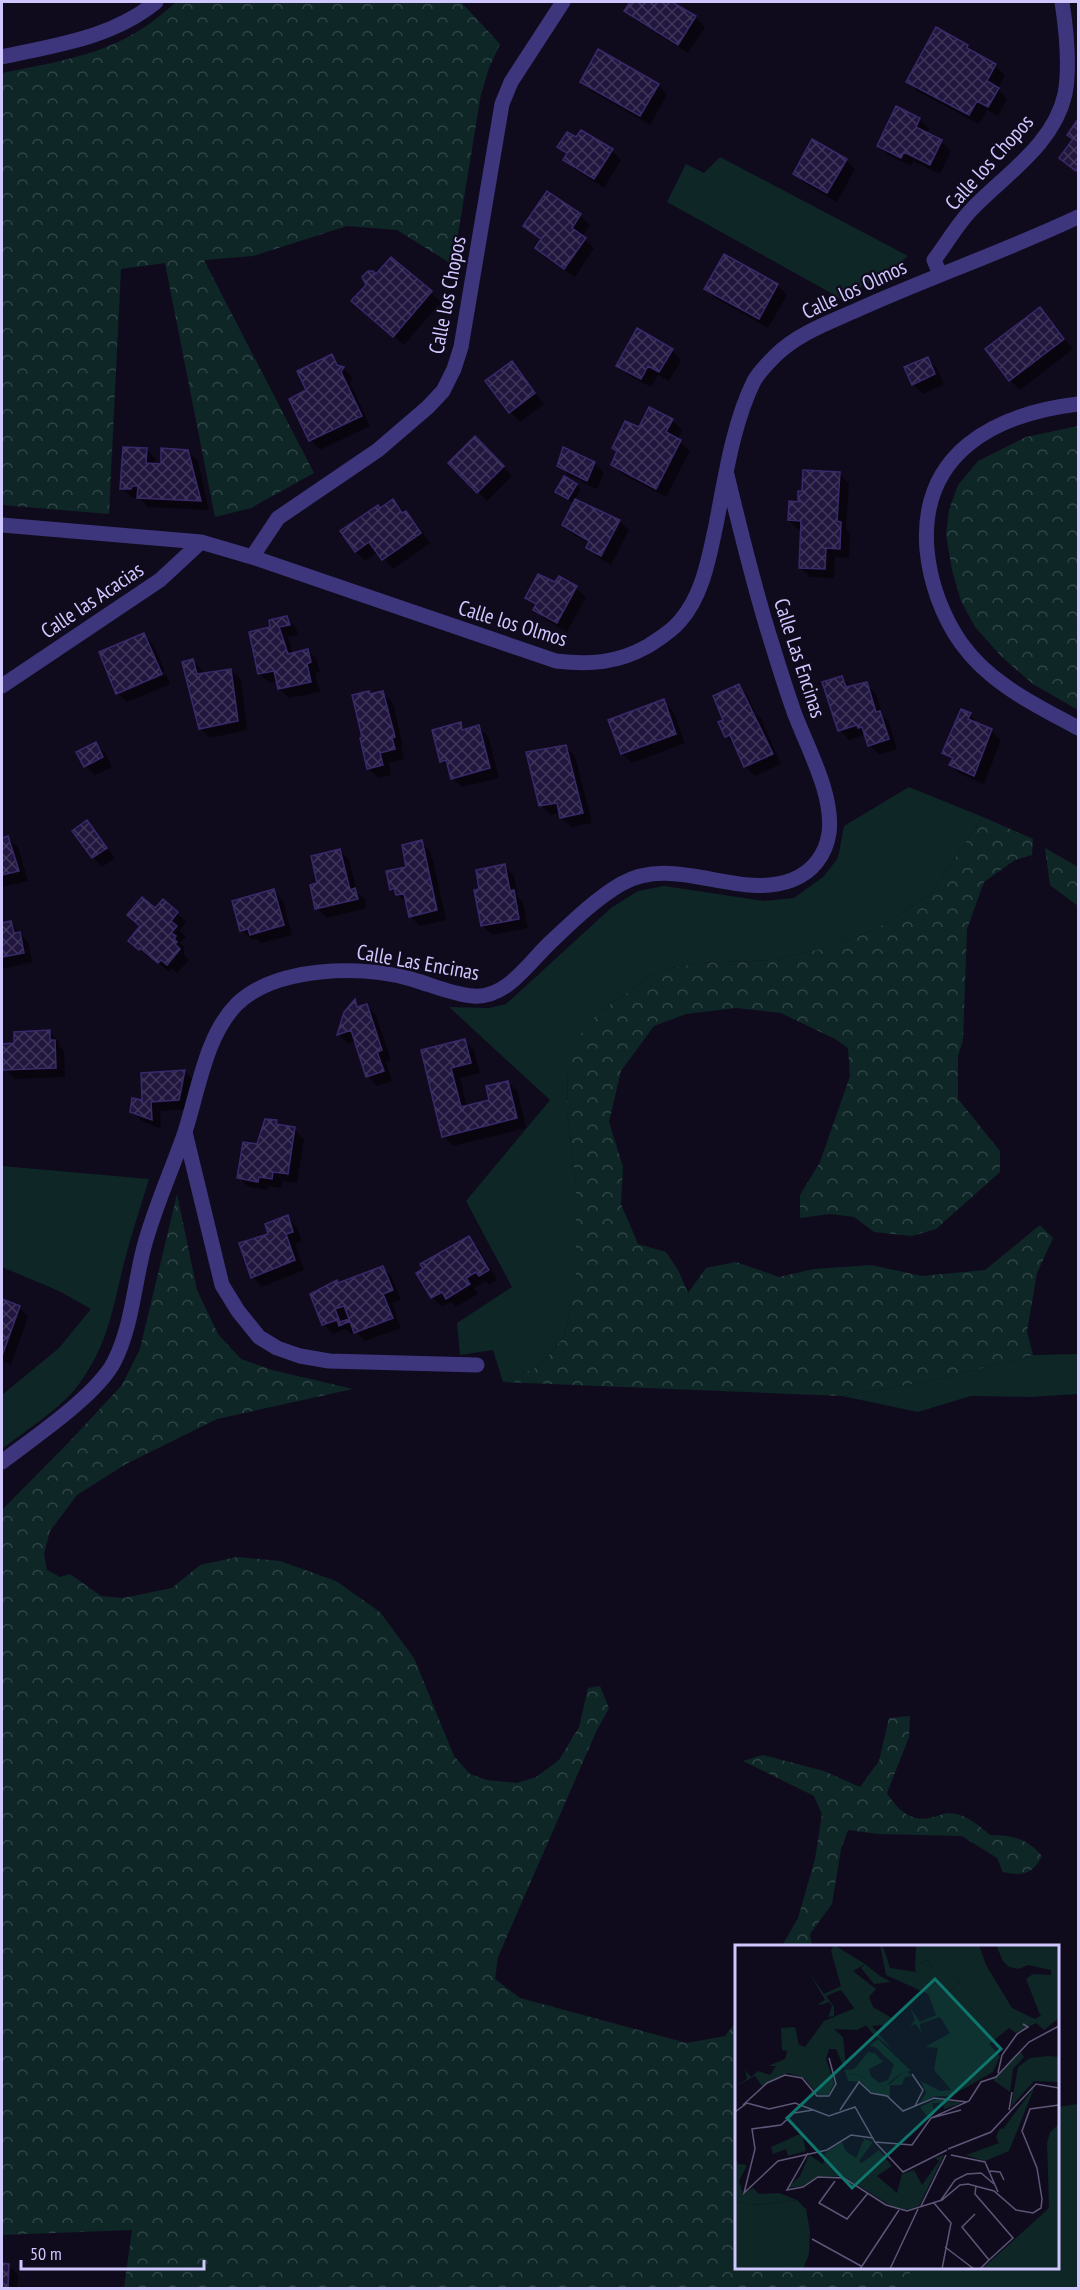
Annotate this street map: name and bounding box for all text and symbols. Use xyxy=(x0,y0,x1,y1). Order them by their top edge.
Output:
street label: Calle los Chopos xyxy=(939,109,1039,215)
street label: Calle los Chopos xyxy=(422,234,472,356)
street label: Calle los Olmos xyxy=(797,253,911,325)
street label: Calle las Acacias xyxy=(36,556,148,644)
street label: Calle los Olmos xyxy=(455,594,571,652)
street label: Calle Las Encinas xyxy=(768,595,832,721)
street label: Calle Las Encinas xyxy=(355,938,481,986)
inset map xyxy=(735,1945,1059,2269)
scale bar xyxy=(21,2233,204,2271)
text: 50 m xyxy=(30,2242,62,2265)

